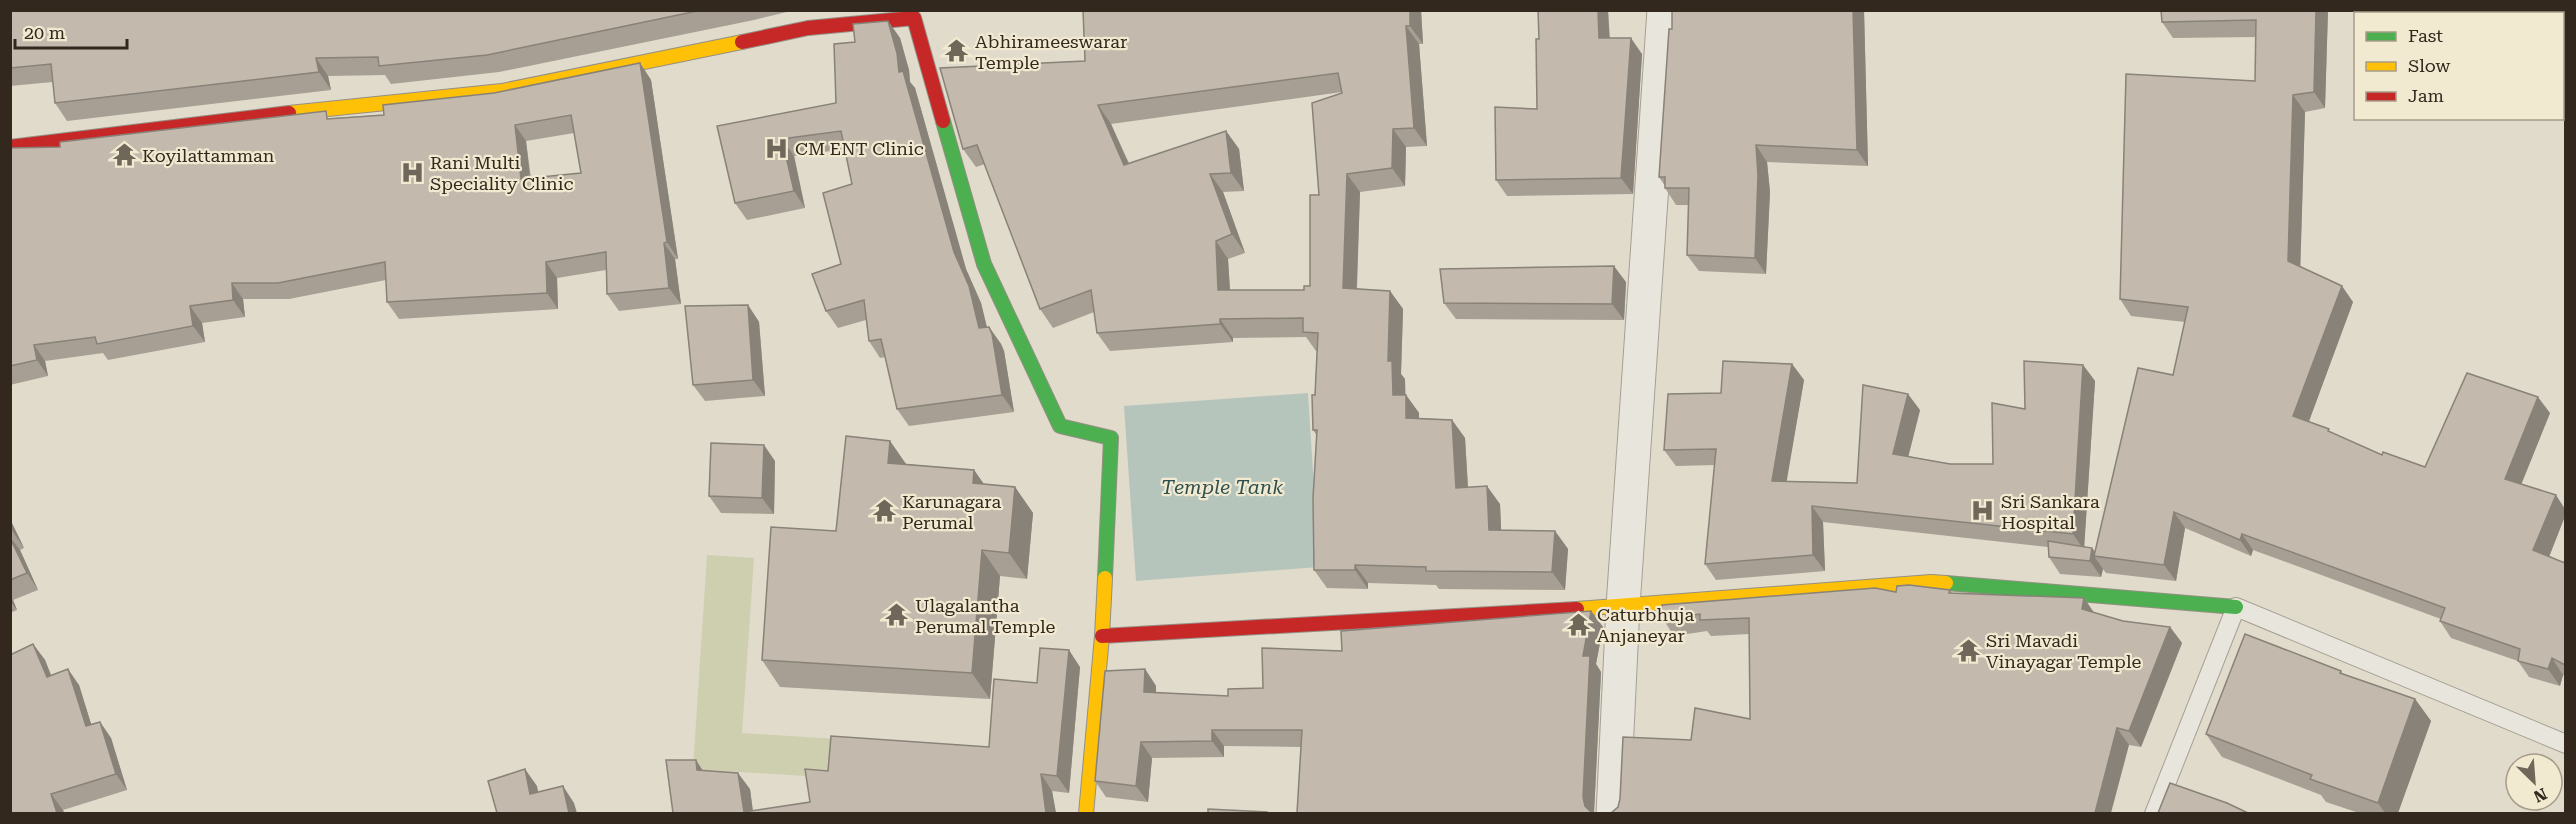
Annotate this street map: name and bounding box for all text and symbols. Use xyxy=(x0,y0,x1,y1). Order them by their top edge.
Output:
scale bar xyxy=(15,12,128,50)
legend xyxy=(2354,12,2564,120)
text: 20 m xyxy=(24,22,65,43)
text: Fast xyxy=(2408,25,2443,46)
place label: Abhirameeswarar Temple xyxy=(975,31,1127,73)
temple icon: Abhirameeswarar Temple xyxy=(944,38,970,64)
text: Slow xyxy=(2408,55,2450,76)
text: Jam xyxy=(2408,85,2444,106)
hospital icon: CM ENT Clinic xyxy=(764,135,790,161)
place label: CM ENT Clinic xyxy=(795,138,924,159)
temple icon: Koyilattamman xyxy=(111,142,137,168)
place label: Koyilattamman xyxy=(142,145,275,166)
place label: Rani Multi Speciality Clinic xyxy=(430,152,574,194)
hospital icon: Rani Multi Speciality Clinic xyxy=(399,159,425,185)
water label: Temple Tank xyxy=(1161,475,1283,499)
place label: Karunagara Perumal xyxy=(902,491,1002,533)
place label: Sri Sankara Hospital xyxy=(2001,491,2100,533)
temple icon: Karunagara Perumal xyxy=(871,498,897,524)
hospital icon: Sri Sankara Hospital xyxy=(1970,498,1996,524)
place label: Ulagalantha Perumal Temple xyxy=(915,595,1055,637)
temple icon: Ulagalantha Perumal Temple xyxy=(884,602,910,628)
place label: Caturbhuja Anjaneyar xyxy=(1597,604,1694,646)
temple icon: Caturbhuja Anjaneyar xyxy=(1566,611,1592,637)
place label: Sri Mavadi Vinayagar Temple xyxy=(1986,630,2141,672)
temple icon: Sri Mavadi Vinayagar Temple xyxy=(1955,637,1981,663)
north arrow xyxy=(2504,752,2564,812)
text: N xyxy=(2531,784,2550,806)

